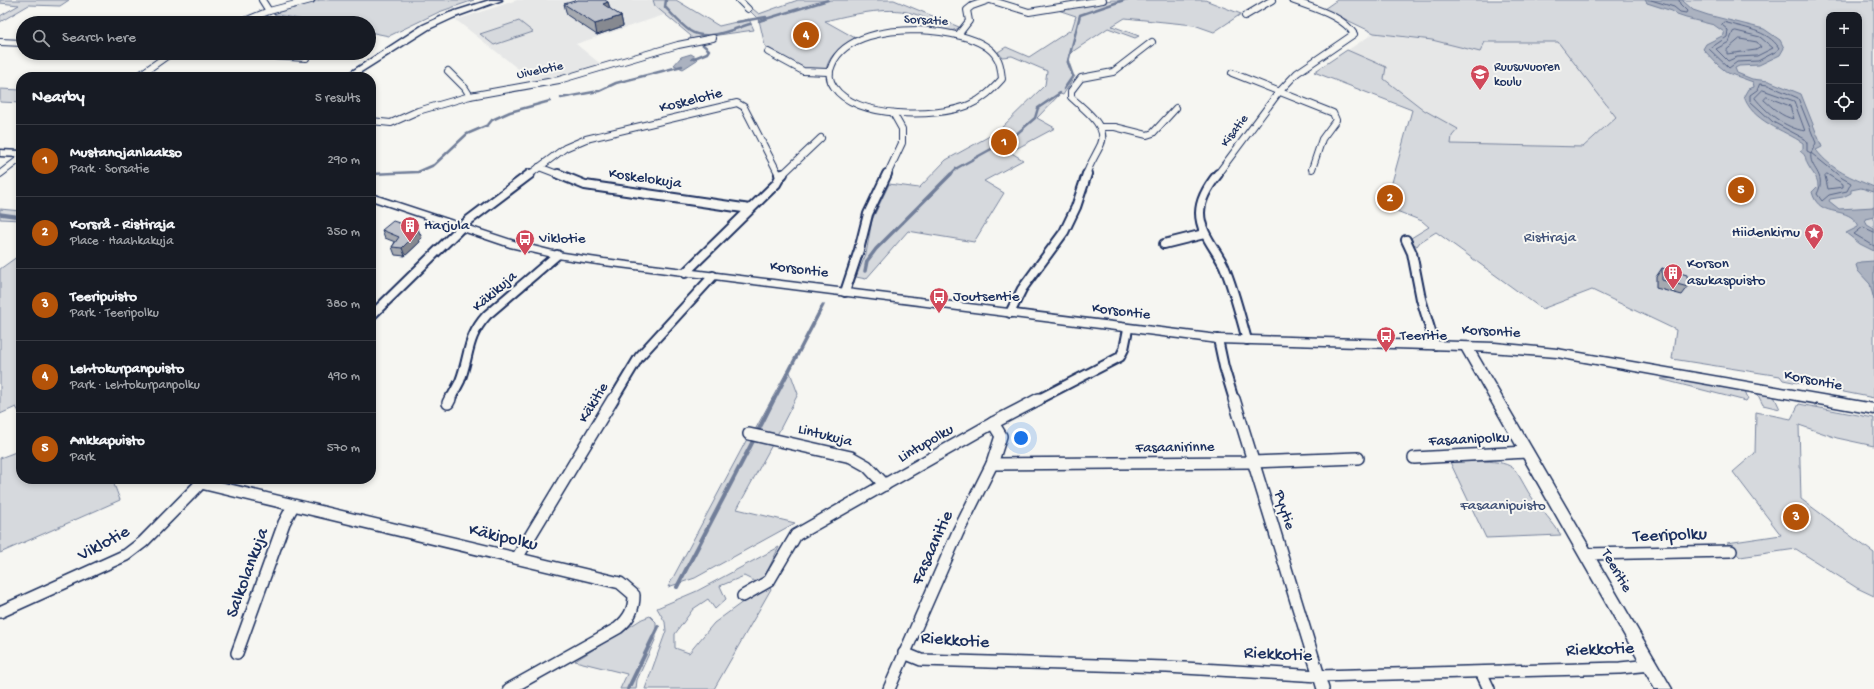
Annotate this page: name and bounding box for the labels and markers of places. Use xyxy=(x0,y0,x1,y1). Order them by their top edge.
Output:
pin: 4 xyxy=(793,20,819,50)
place label: Ruusuvuoren koulu xyxy=(1494,60,1561,90)
school or university icon: Ruusuvuoren koulu xyxy=(1469,63,1491,91)
pin: 1 xyxy=(991,127,1017,157)
pin: 5 xyxy=(1728,175,1754,205)
pin: 2 xyxy=(1377,183,1403,213)
building icon: Harjula xyxy=(399,215,421,243)
place label: Harjula xyxy=(424,217,470,235)
place icon: Hiidenkirnu xyxy=(1803,222,1825,250)
place label: Hiidenkirnu xyxy=(1732,224,1800,242)
bus stop icon: Viklotie xyxy=(514,228,536,256)
place label: Viklotie xyxy=(538,230,586,248)
place label: Korson asukaspuisto xyxy=(1687,255,1766,290)
building icon: Korson asukaspuisto xyxy=(1662,262,1684,290)
bus stop icon: Joutsentie xyxy=(928,286,950,314)
place label: Joutsentie xyxy=(953,288,1020,306)
bus stop icon: Teeritie xyxy=(1375,325,1397,353)
place label: Teeritie xyxy=(1399,327,1447,345)
pin: 3 xyxy=(1783,502,1809,532)

